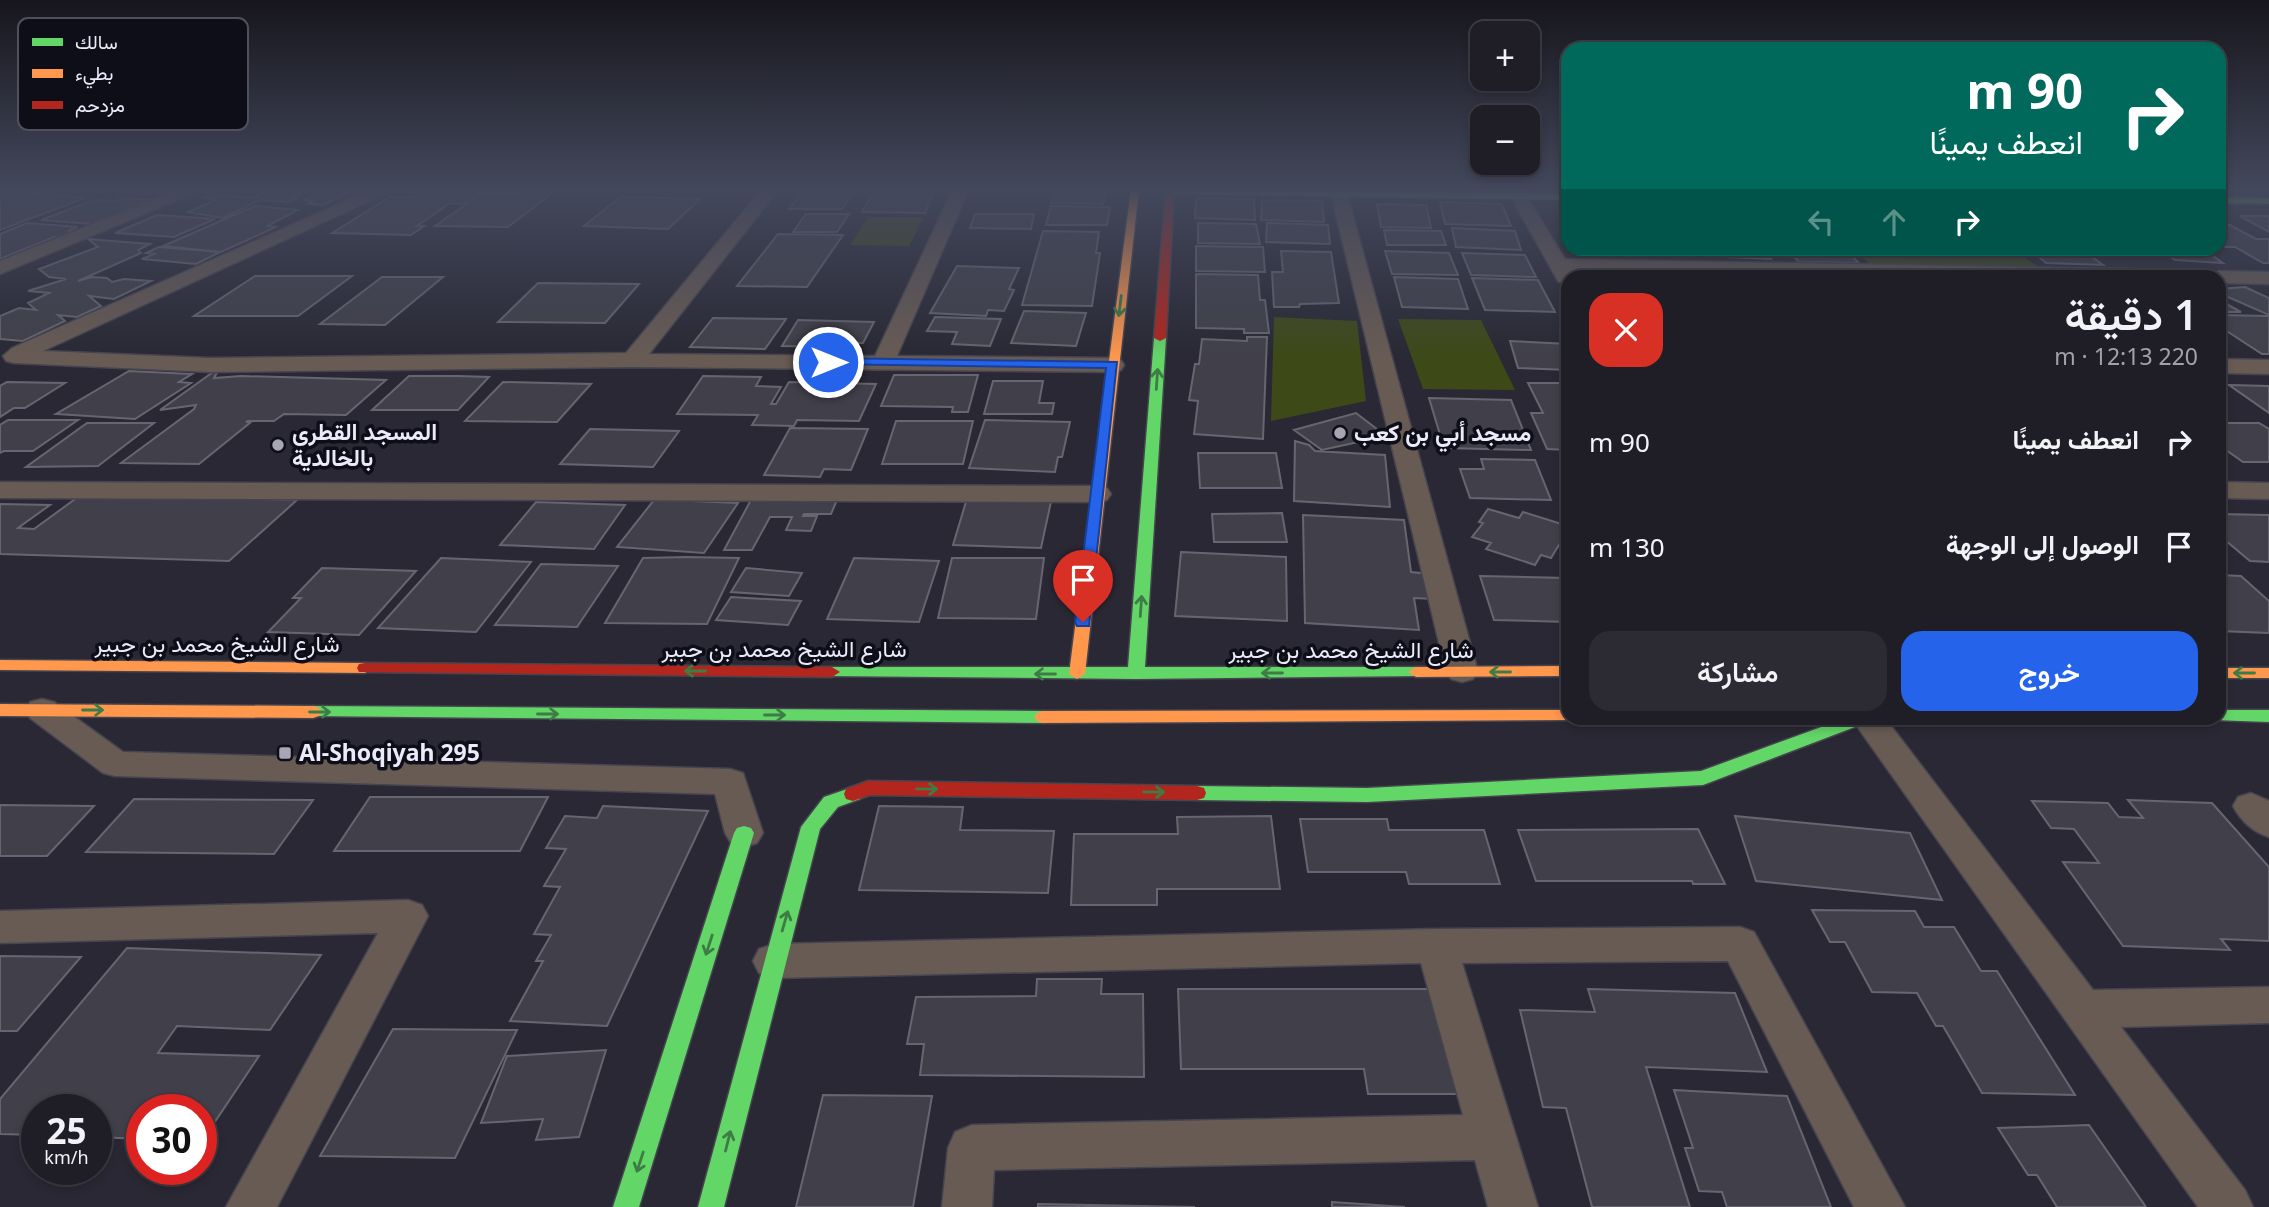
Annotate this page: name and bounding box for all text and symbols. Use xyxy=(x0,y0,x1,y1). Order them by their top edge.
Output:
legend xyxy=(18,18,248,130)
map controls xyxy=(1470,21,1540,175)
button: + xyxy=(1470,21,1540,91)
text: سالك xyxy=(75,29,118,55)
text: 90 m xyxy=(1966,57,2083,123)
text: بطيء xyxy=(75,60,113,89)
icon: right xyxy=(2107,70,2198,161)
text: مزدحم xyxy=(75,92,125,118)
button: − xyxy=(1470,105,1540,175)
text: انعطف يمينًا xyxy=(1929,120,2083,163)
icon: left xyxy=(1802,203,1840,241)
icon: ahead xyxy=(1875,203,1913,241)
icon: right xyxy=(1948,203,1986,241)
text: 1 دقيقة xyxy=(2064,285,2198,342)
button: close xyxy=(1589,293,1663,367)
one-way arrow xyxy=(1114,294,1127,317)
position arrow xyxy=(791,325,865,399)
text: 220 m · 12:13 xyxy=(2054,340,2198,372)
one-way arrow xyxy=(1151,368,1164,391)
place label: المسجد القطري بالخالدية xyxy=(292,415,437,473)
place label: مسجد أبي بن كعب xyxy=(1354,416,1531,453)
text: انعطف يمينًا xyxy=(2012,421,2139,457)
icon: right xyxy=(2160,423,2198,461)
text: 90 m xyxy=(1589,424,1650,460)
marker: مسجد أبي بن كعب xyxy=(1332,425,1348,441)
marker: المسجد القطري بالخالدية xyxy=(270,437,286,453)
text: الوصول إلى الوجهة xyxy=(1946,526,2139,562)
icon: arrive xyxy=(2160,528,2198,566)
text: 130 m xyxy=(1589,529,1665,565)
pin xyxy=(1053,550,1113,622)
icon: arrive xyxy=(1064,561,1102,599)
one-way arrow xyxy=(1135,595,1148,618)
street label: شارع الشيخ محمد بن جبير xyxy=(93,627,340,660)
button: مشاركة xyxy=(1589,631,1887,711)
button: خروج xyxy=(1901,631,2198,711)
street label: شارع الشيخ محمد بن جبير xyxy=(660,632,907,665)
street label: شارع الشيخ محمد بن جبير xyxy=(1227,633,1474,666)
one-way arrow xyxy=(684,664,707,678)
one-way arrow xyxy=(1489,665,1512,678)
one-way arrow xyxy=(1261,666,1284,680)
one-way arrow xyxy=(2233,666,2256,680)
one-way arrow xyxy=(1034,667,1057,680)
one-way arrow xyxy=(81,703,104,717)
one-way arrow xyxy=(308,705,331,719)
one-way arrow xyxy=(536,707,559,720)
one-way arrow xyxy=(763,708,786,722)
place label: Al-Shoqiyah 295 xyxy=(299,736,480,768)
marker: Al-Shoqiyah 295 xyxy=(277,745,293,761)
one-way arrow xyxy=(915,782,938,796)
one-way arrow xyxy=(1142,785,1165,799)
one-way arrow xyxy=(779,910,792,933)
one-way arrow xyxy=(702,934,714,956)
speed limit sign: 30 xyxy=(126,1094,217,1185)
text: 25 xyxy=(46,1107,87,1154)
one-way arrow xyxy=(722,1130,735,1153)
text: km/h xyxy=(44,1145,89,1169)
one-way arrow xyxy=(633,1151,646,1173)

